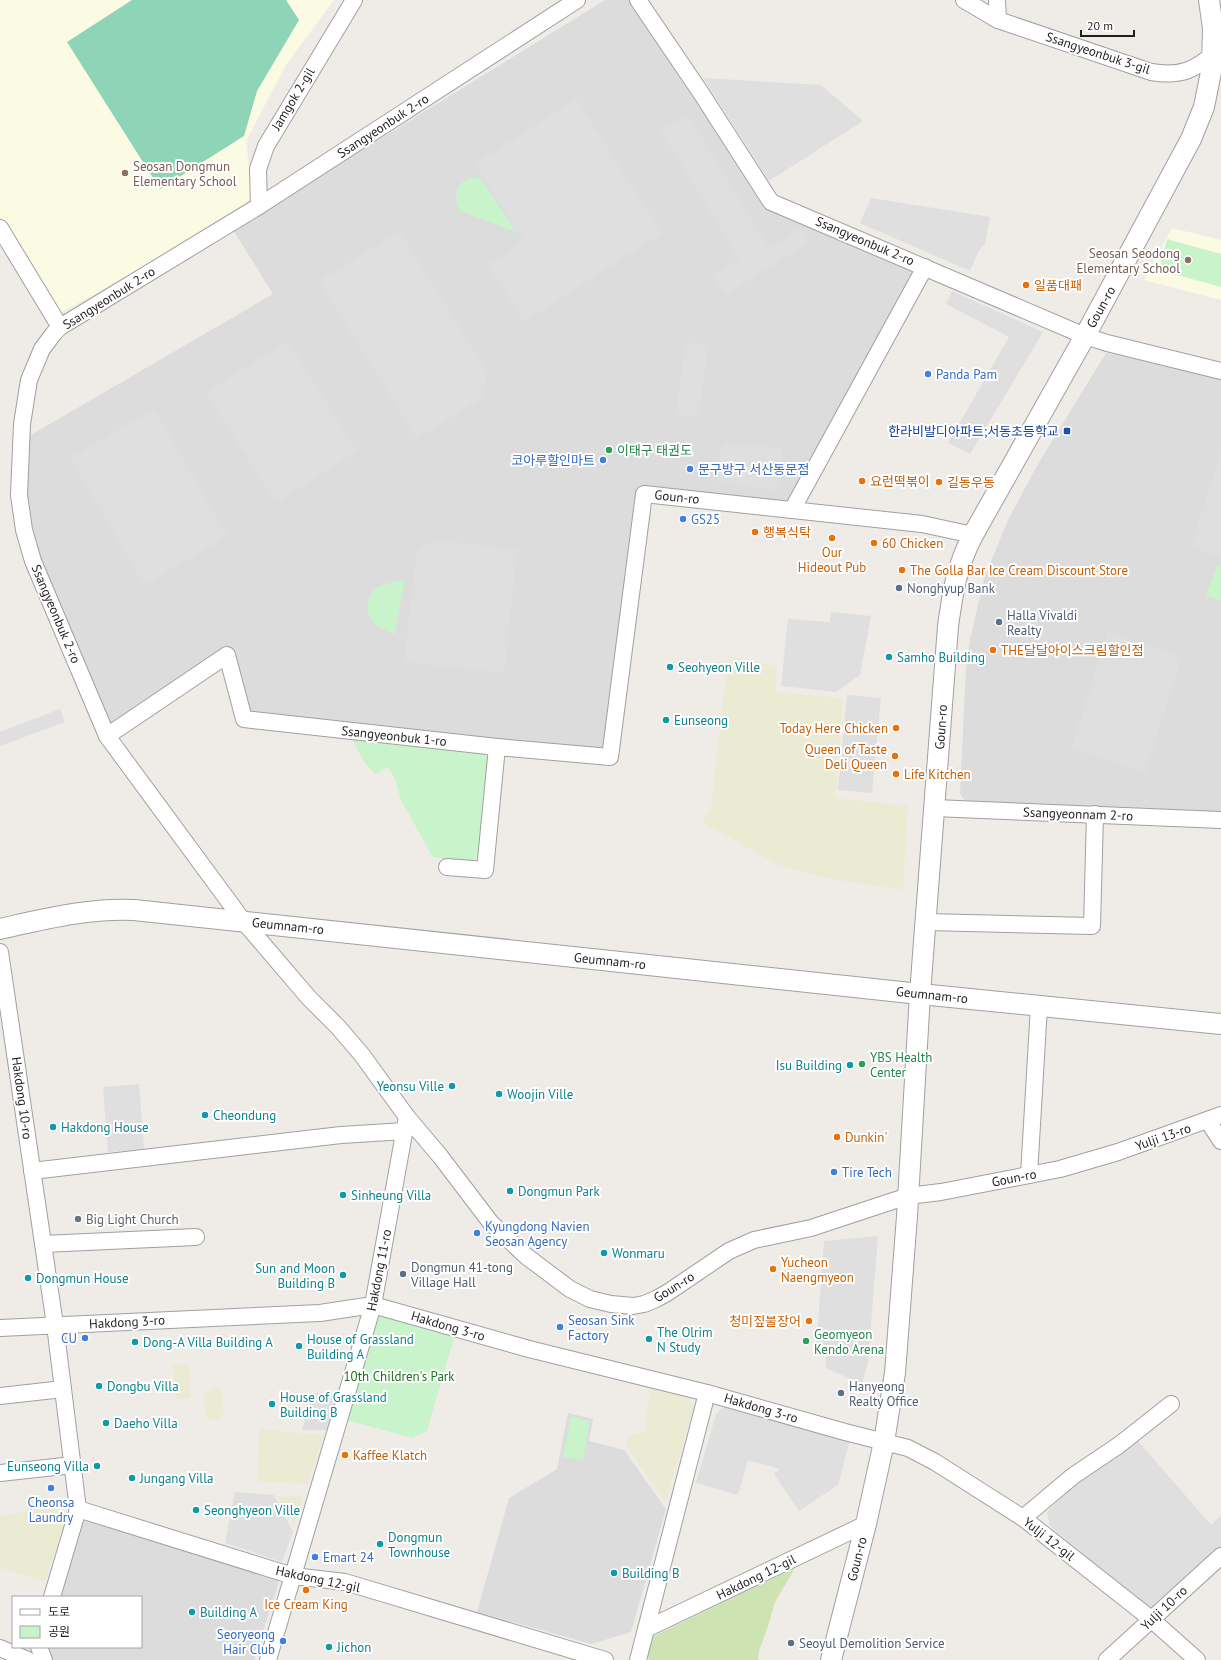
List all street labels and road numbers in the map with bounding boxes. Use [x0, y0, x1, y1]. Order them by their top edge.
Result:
street label: Ssangyeonbuk 3-gil [1044, 28, 1153, 78]
street label: Jamgok 2-gil [267, 64, 318, 134]
street label: Ssangyeonbuk 2-ro [334, 90, 432, 162]
street label: Ssangyeonbuk 2-ro [813, 212, 917, 270]
street label: Ssangyeonbuk 2-ro [60, 263, 158, 333]
street label: Goun-ro [1083, 283, 1119, 331]
street label: Goun-ro [654, 486, 700, 508]
street label: Ssangyeonbuk 2-ro [27, 562, 85, 666]
street label: Goun-ro [931, 704, 951, 750]
street label: Ssangyeonbuk 1-ro [340, 722, 448, 750]
street label: Ssangyeonnam 2-ro [1023, 804, 1133, 824]
street label: Geumnam-ro [251, 914, 325, 938]
street label: Geumnam-ro [573, 949, 647, 973]
street label: Geumnam-ro [895, 983, 969, 1007]
street label: Hakdong 10-ro [8, 1056, 36, 1140]
street label: Yulji 13-ro [1133, 1120, 1193, 1154]
street label: Goun-ro [990, 1165, 1038, 1191]
street label: Hakdong 11-ro [363, 1228, 395, 1312]
street label: Goun-ro [650, 1268, 698, 1306]
street label: Hakdong 3-ro [409, 1307, 487, 1345]
street label: Hakdong 3-ro [89, 1312, 165, 1332]
street label: Hakdong 3-ro [722, 1389, 800, 1427]
street label: Yulji 12-gil [1020, 1514, 1078, 1564]
street label: Goun-ro [843, 1535, 871, 1583]
street label: Hakdong 12-gil [714, 1550, 799, 1604]
street label: Hakdong 12-gil [274, 1562, 362, 1596]
street label: Yulji 10-ro [1137, 1582, 1191, 1634]

